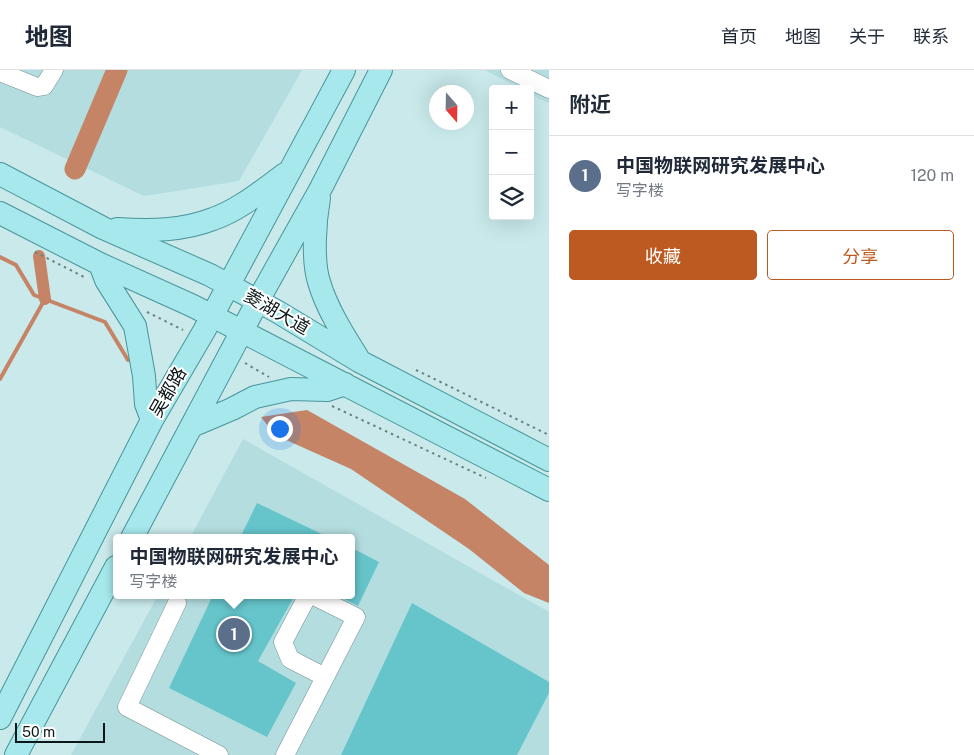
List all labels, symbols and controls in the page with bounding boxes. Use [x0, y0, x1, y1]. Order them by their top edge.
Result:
text: 地图 [25, 22, 73, 50]
text: 首页 [721, 26, 757, 47]
text: 地图 [785, 26, 821, 47]
text: 关于 [849, 26, 885, 47]
text: 联系 [913, 26, 949, 47]
north arrow [429, 85, 474, 130]
map controls [489, 85, 534, 220]
button: + [489, 85, 534, 130]
text: 附近 [569, 92, 611, 117]
button: − [489, 130, 534, 175]
text: 中国物联网研究发展中心 [616, 154, 825, 176]
text: 1 [582, 166, 588, 185]
text: 120 m [910, 166, 954, 185]
button: layers [489, 175, 534, 220]
text: 写字楼 [616, 181, 664, 200]
button: 收藏 [569, 230, 757, 280]
button: 分享 [767, 230, 954, 280]
street label: 菱湖大道 [241, 284, 314, 339]
street label: 吴都路 [145, 363, 190, 420]
your location [267, 416, 293, 442]
popup [113, 534, 355, 599]
text: 中国物联网研究发展中心 [129, 545, 339, 567]
text: 写字楼 [129, 572, 178, 591]
pin: 1 [218, 615, 250, 653]
scale bar [15, 720, 105, 743]
text: 50 m [22, 724, 55, 740]

